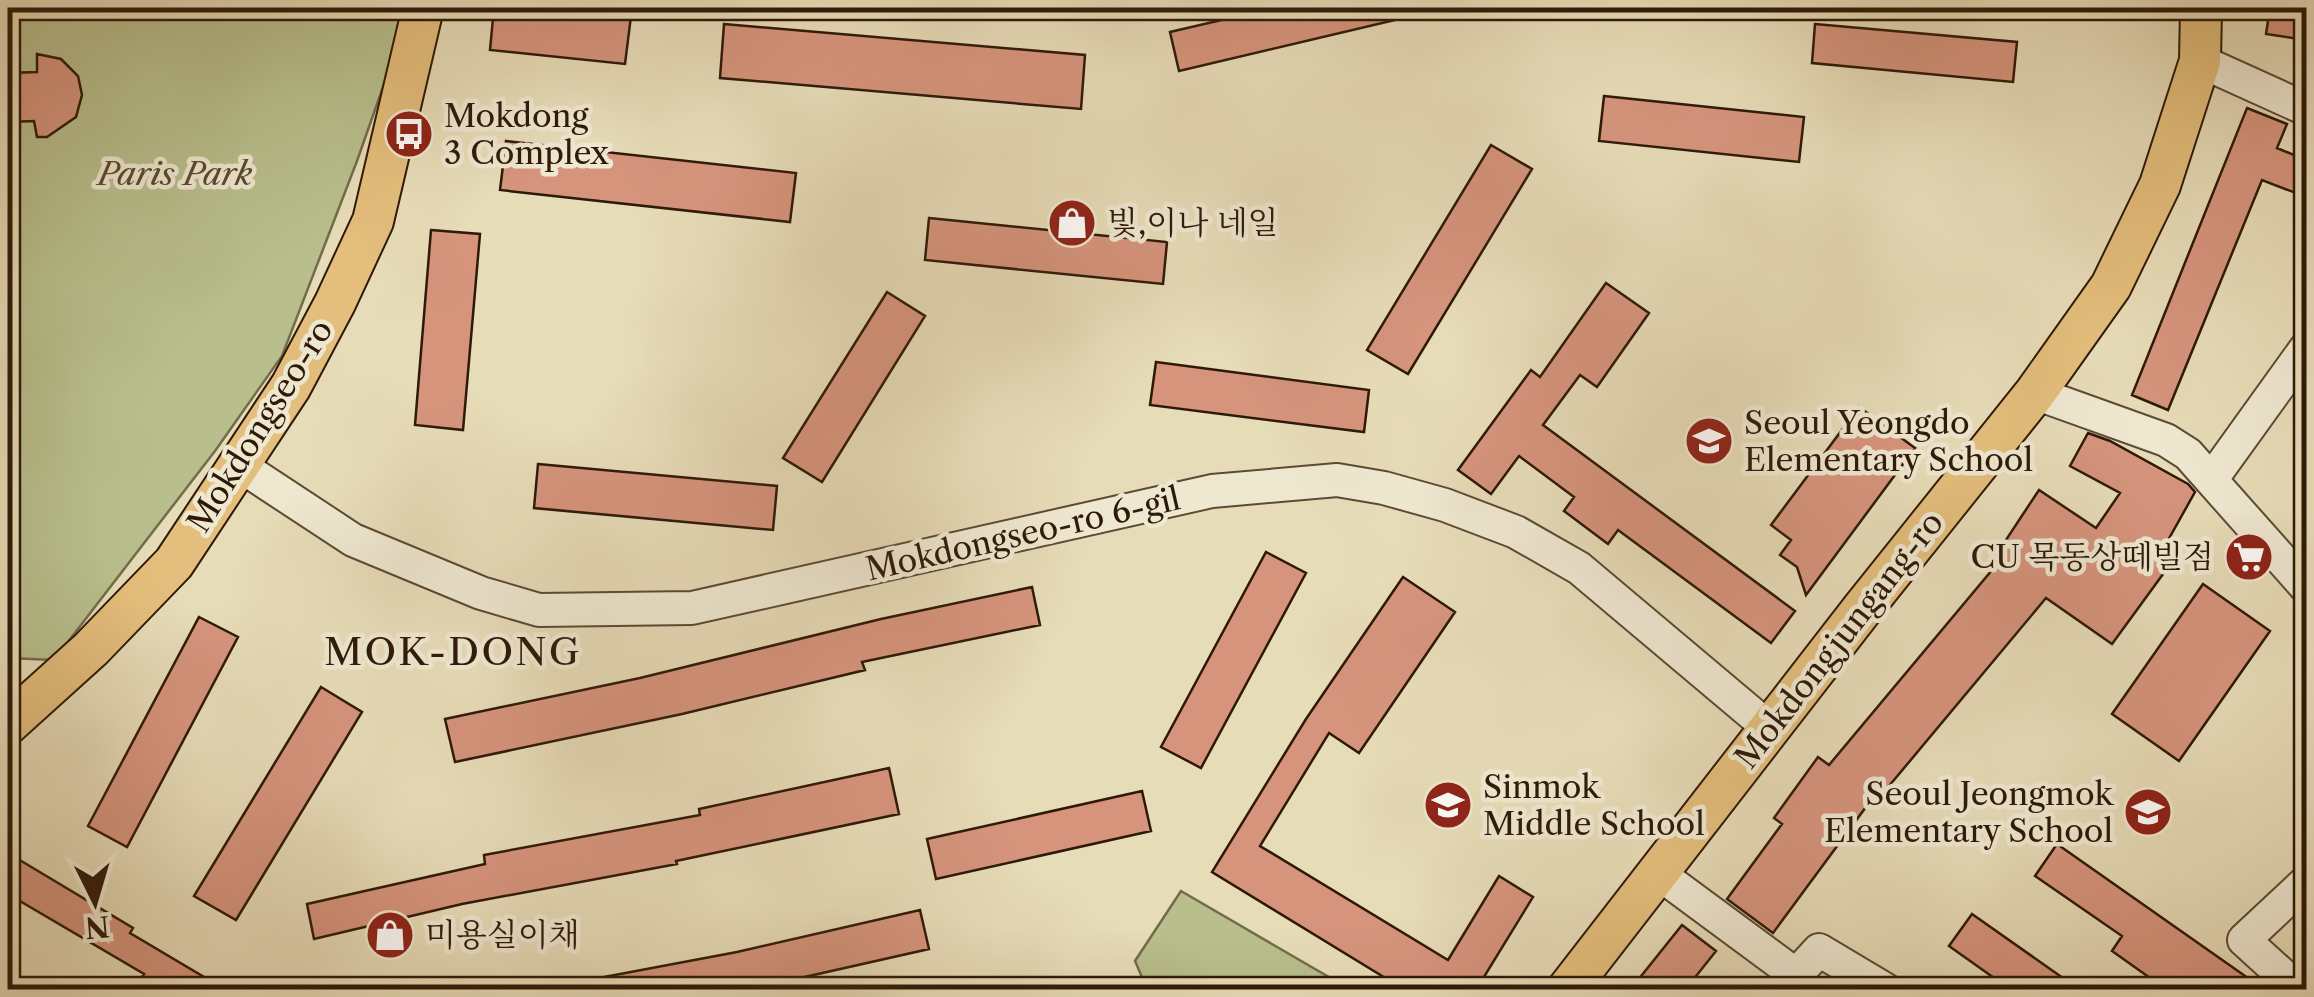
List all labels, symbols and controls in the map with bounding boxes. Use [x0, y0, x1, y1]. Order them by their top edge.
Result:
place label: Mokdong 3 Complex [444, 96, 609, 172]
bus stop icon: Mokdong 3 Complex [383, 108, 435, 160]
park label: Paris Park [95, 154, 253, 193]
shop icon: 빛,이나 네일 [1046, 197, 1098, 249]
place label: 빛,이나 네일 [1107, 203, 1278, 242]
street label: Mokdongseo-ro [179, 312, 341, 539]
place label: Seoul Yeongdo Elementary School [1744, 403, 2033, 479]
school or university icon: Seoul Yeongdo Elementary School [1683, 415, 1735, 467]
street label: Mokdongseo-ro 6-gil [862, 478, 1184, 589]
street label: Mokdongjungang-ro [1726, 503, 1951, 776]
supermarket icon: CU 목동상떼빌점 [2223, 531, 2275, 583]
place label: CU 목동상떼빌점 [1971, 537, 2214, 576]
district label: MOK-DONG [324, 628, 582, 675]
place label: Sinmok Middle School [1483, 767, 1705, 843]
place label: Seoul Jeongmok Elementary School [1824, 774, 2114, 850]
school or university icon: Sinmok Middle School [1422, 779, 1474, 831]
school or university icon: Seoul Jeongmok Elementary School [2122, 786, 2174, 838]
north arrow [45, 852, 145, 952]
text: N [84, 909, 111, 945]
shop icon: 미용실이채 [364, 909, 416, 961]
place label: 미용실이채 [425, 915, 580, 954]

